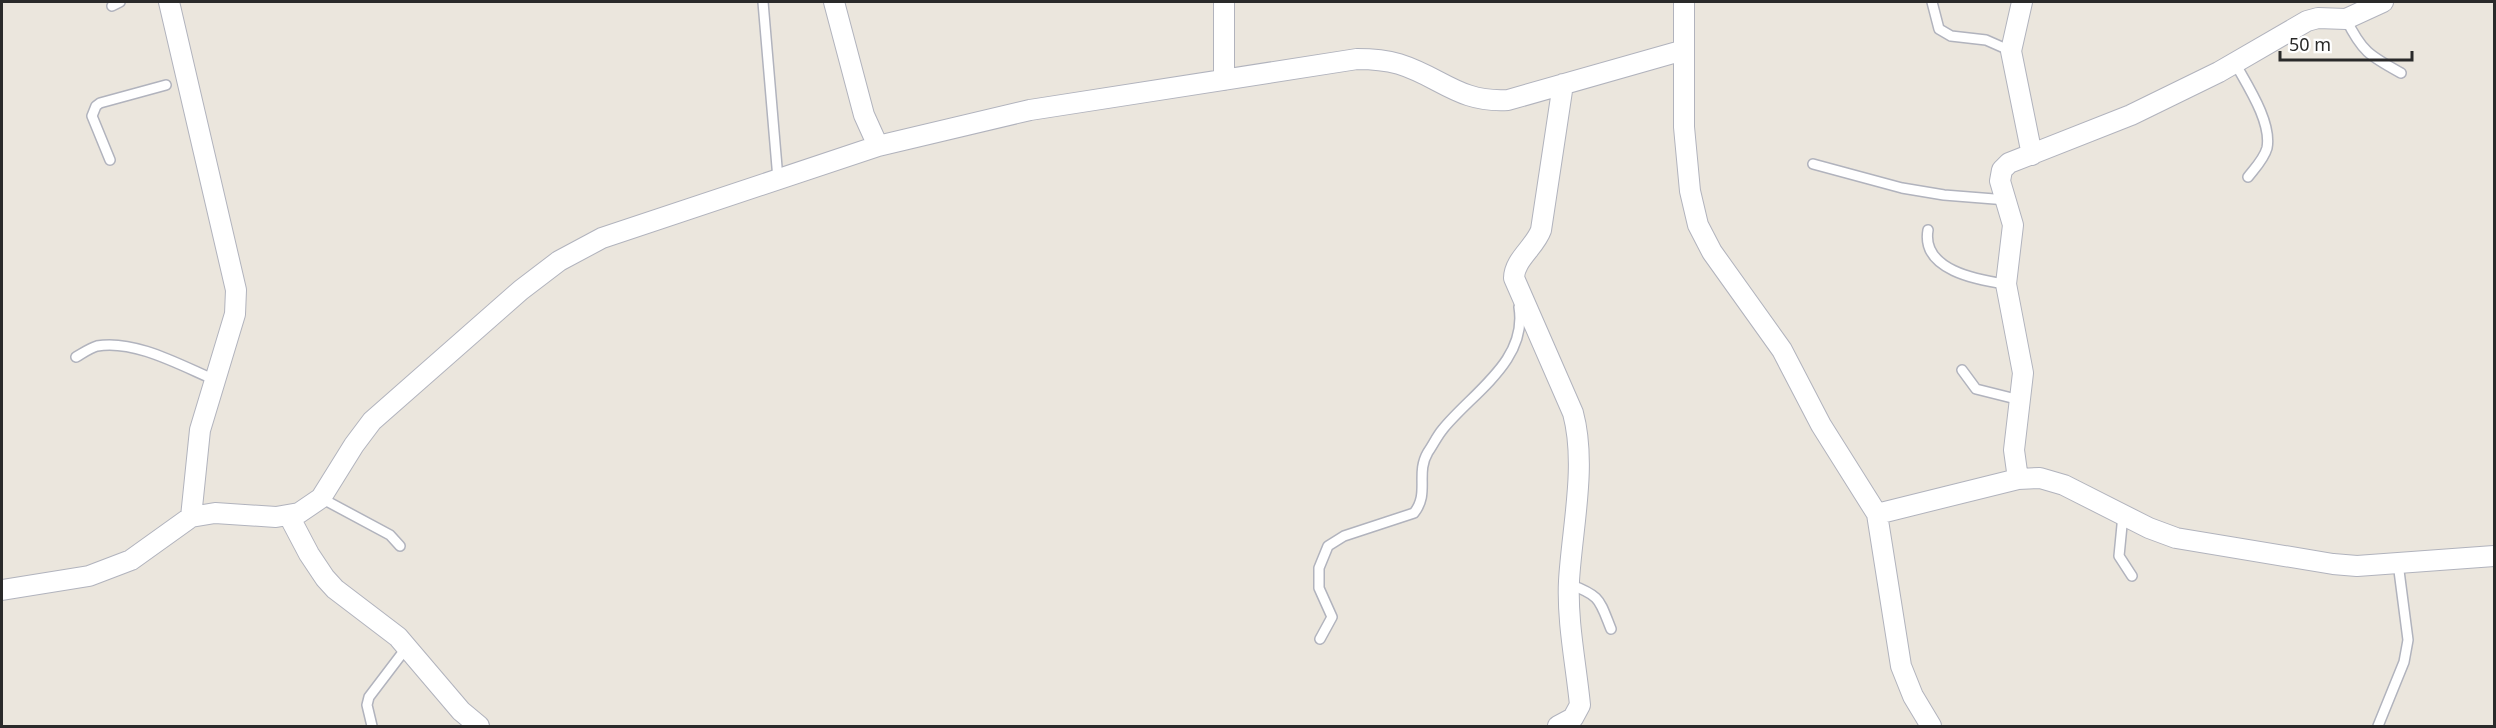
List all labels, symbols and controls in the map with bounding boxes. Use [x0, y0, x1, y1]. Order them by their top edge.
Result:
scale bar [2280, 24, 2412, 62]
text: 50 m [2289, 32, 2331, 56]

